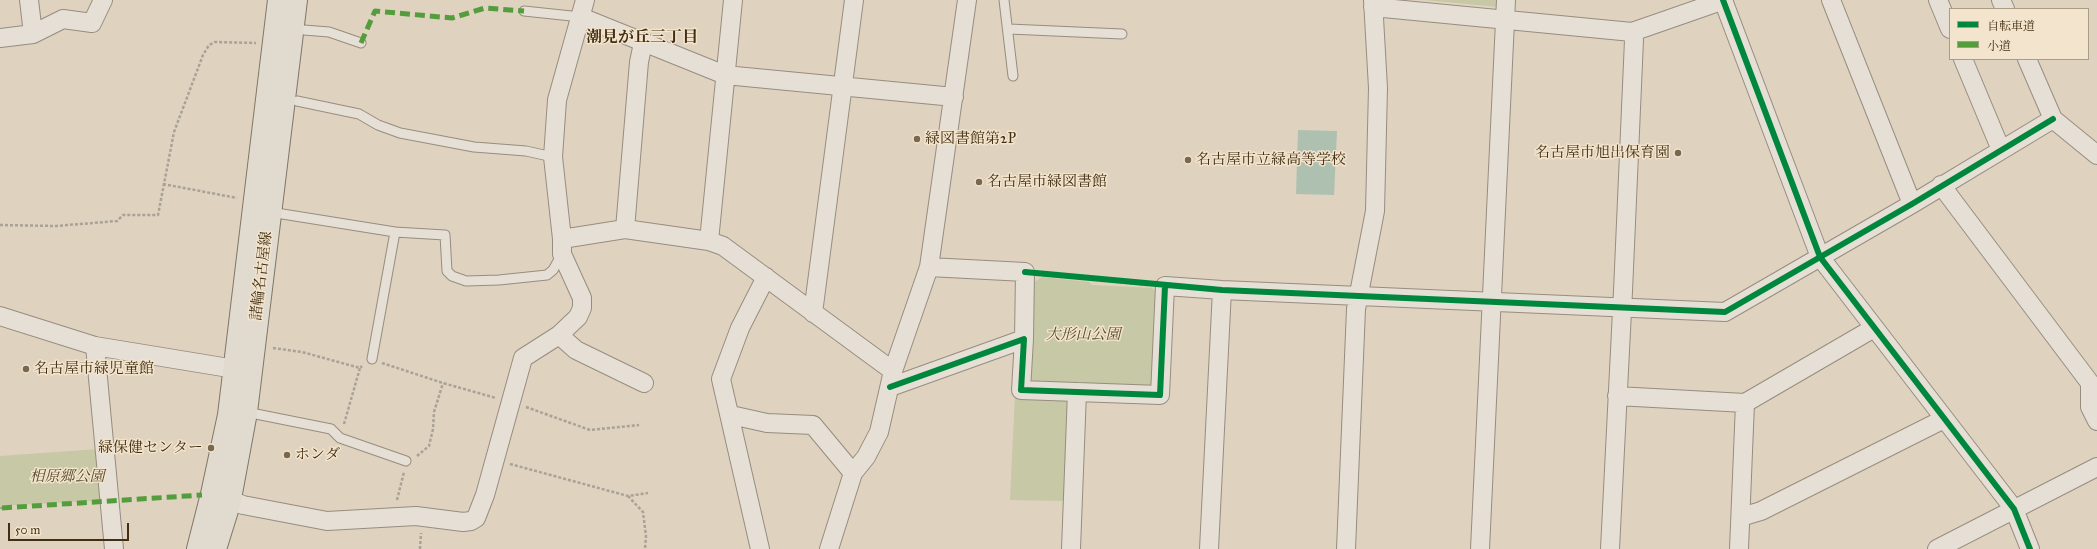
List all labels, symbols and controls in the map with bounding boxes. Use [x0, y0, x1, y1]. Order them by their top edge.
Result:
legend [1949, 8, 2089, 60]
text: 自転車道 [1987, 19, 2035, 33]
district label: 潮見が丘三丁目 [586, 28, 698, 48]
text: 小道 [1987, 39, 2011, 53]
place label: 緑図書館第2P [925, 130, 1016, 148]
marker: 緑図書館第2P [912, 134, 922, 144]
place label: 名古屋市旭出保育園 [1535, 144, 1670, 162]
marker: 名古屋市旭出保育園 [1673, 148, 1683, 158]
place label: 名古屋市立緑高等学校 [1196, 151, 1346, 169]
marker: 名古屋市立緑高等学校 [1183, 155, 1193, 165]
place label: 名古屋市緑図書館 [987, 173, 1107, 191]
marker: 名古屋市緑図書館 [974, 177, 984, 187]
street label: 諸輪名古屋線 [248, 230, 276, 322]
park label: 大形山公園 [1046, 326, 1120, 344]
place label: 名古屋市緑児童館 [34, 360, 154, 378]
marker: 名古屋市緑児童館 [21, 364, 31, 374]
place label: 緑保健センター [98, 439, 203, 457]
marker: 緑保健センター [206, 443, 216, 453]
place label: ホンダ [295, 446, 340, 464]
marker: ホンダ [282, 450, 292, 460]
park label: 相原郷公園 [30, 468, 104, 486]
scale bar [10, 515, 131, 541]
text: 50 m [15, 523, 40, 537]

